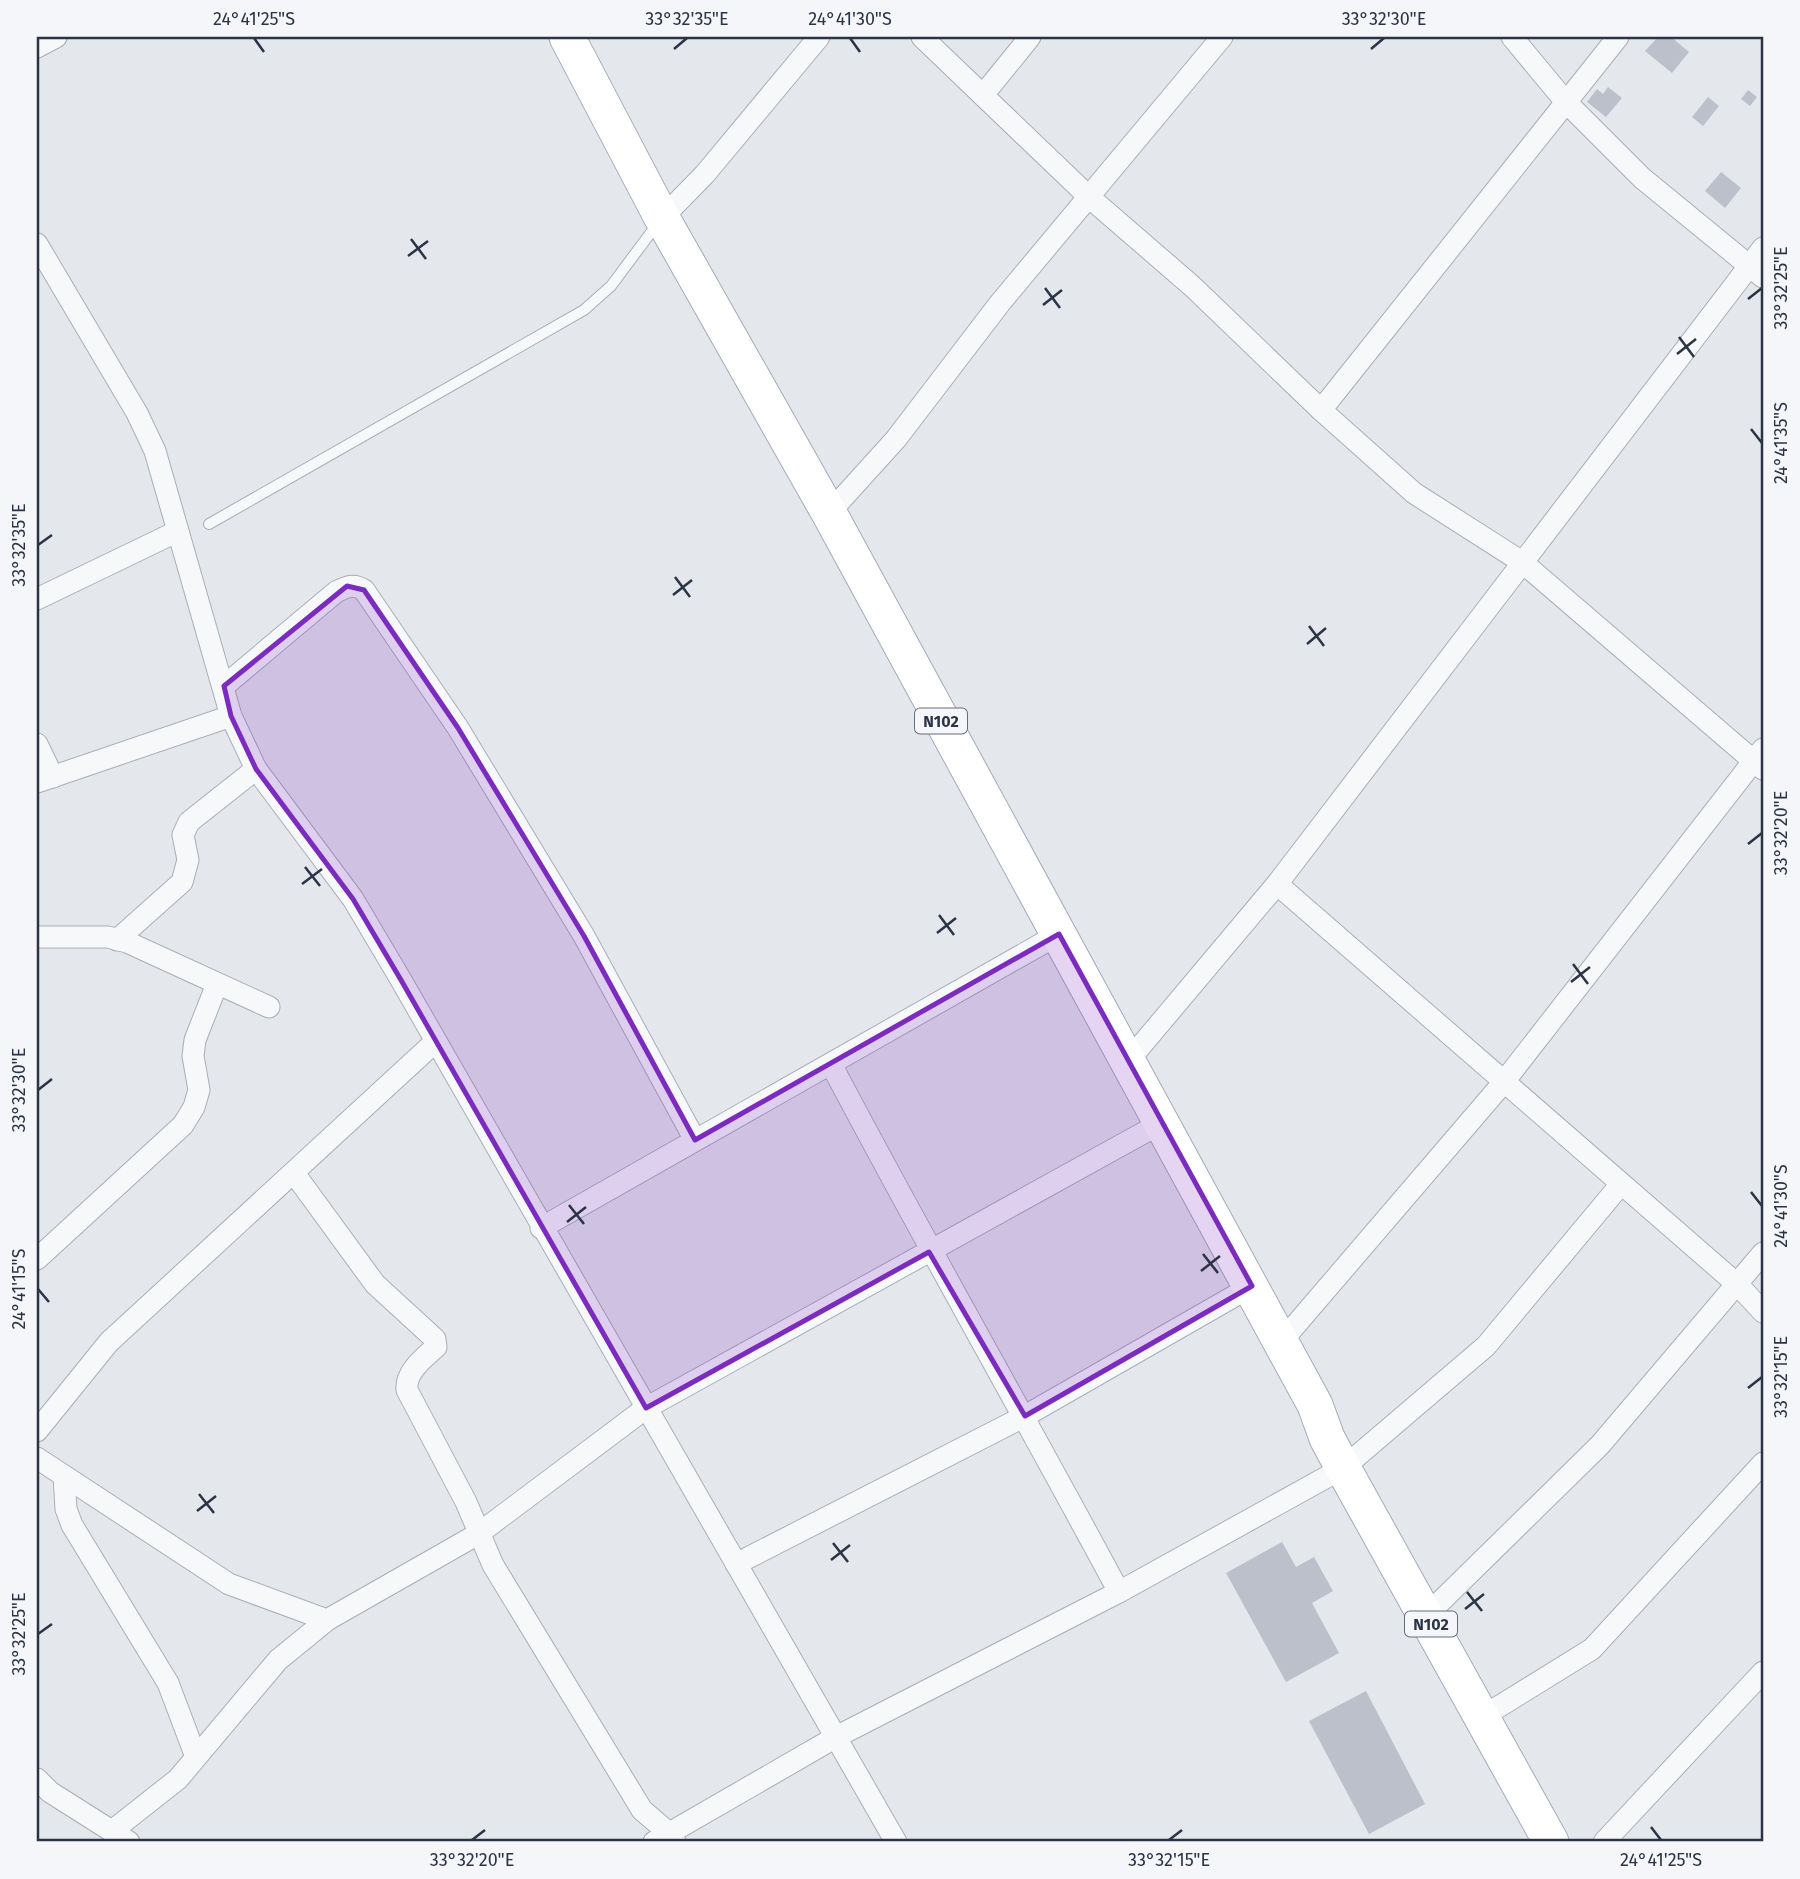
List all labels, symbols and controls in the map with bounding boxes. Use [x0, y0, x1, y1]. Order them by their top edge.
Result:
text: 24°41'25"S [213, 8, 295, 30]
text: 33°32'35"E [645, 8, 729, 30]
text: 24°41'30"S [808, 8, 892, 30]
text: 33°32'30"E [1342, 8, 1426, 30]
text: 33°32'25"E [1770, 246, 1792, 330]
text: 24°41'35"S [1770, 402, 1792, 484]
text: 33°32'35"E [8, 503, 30, 587]
road number: N102 [915, 708, 967, 734]
text: 33°32'20"E [1770, 791, 1792, 875]
text: 33°32'30"E [8, 1048, 30, 1132]
text: 24°41'30"S [1770, 1164, 1792, 1248]
text: 24°41'15"S [8, 1248, 30, 1329]
text: 33°32'15"E [1770, 1336, 1792, 1418]
text: 33°32'25"E [8, 1592, 30, 1676]
road number: N102 [1405, 1612, 1457, 1636]
text: 33°32'20"E [430, 1849, 514, 1871]
text: 33°32'15"E [1128, 1849, 1210, 1871]
text: 24°41'25"S [1620, 1849, 1702, 1871]

